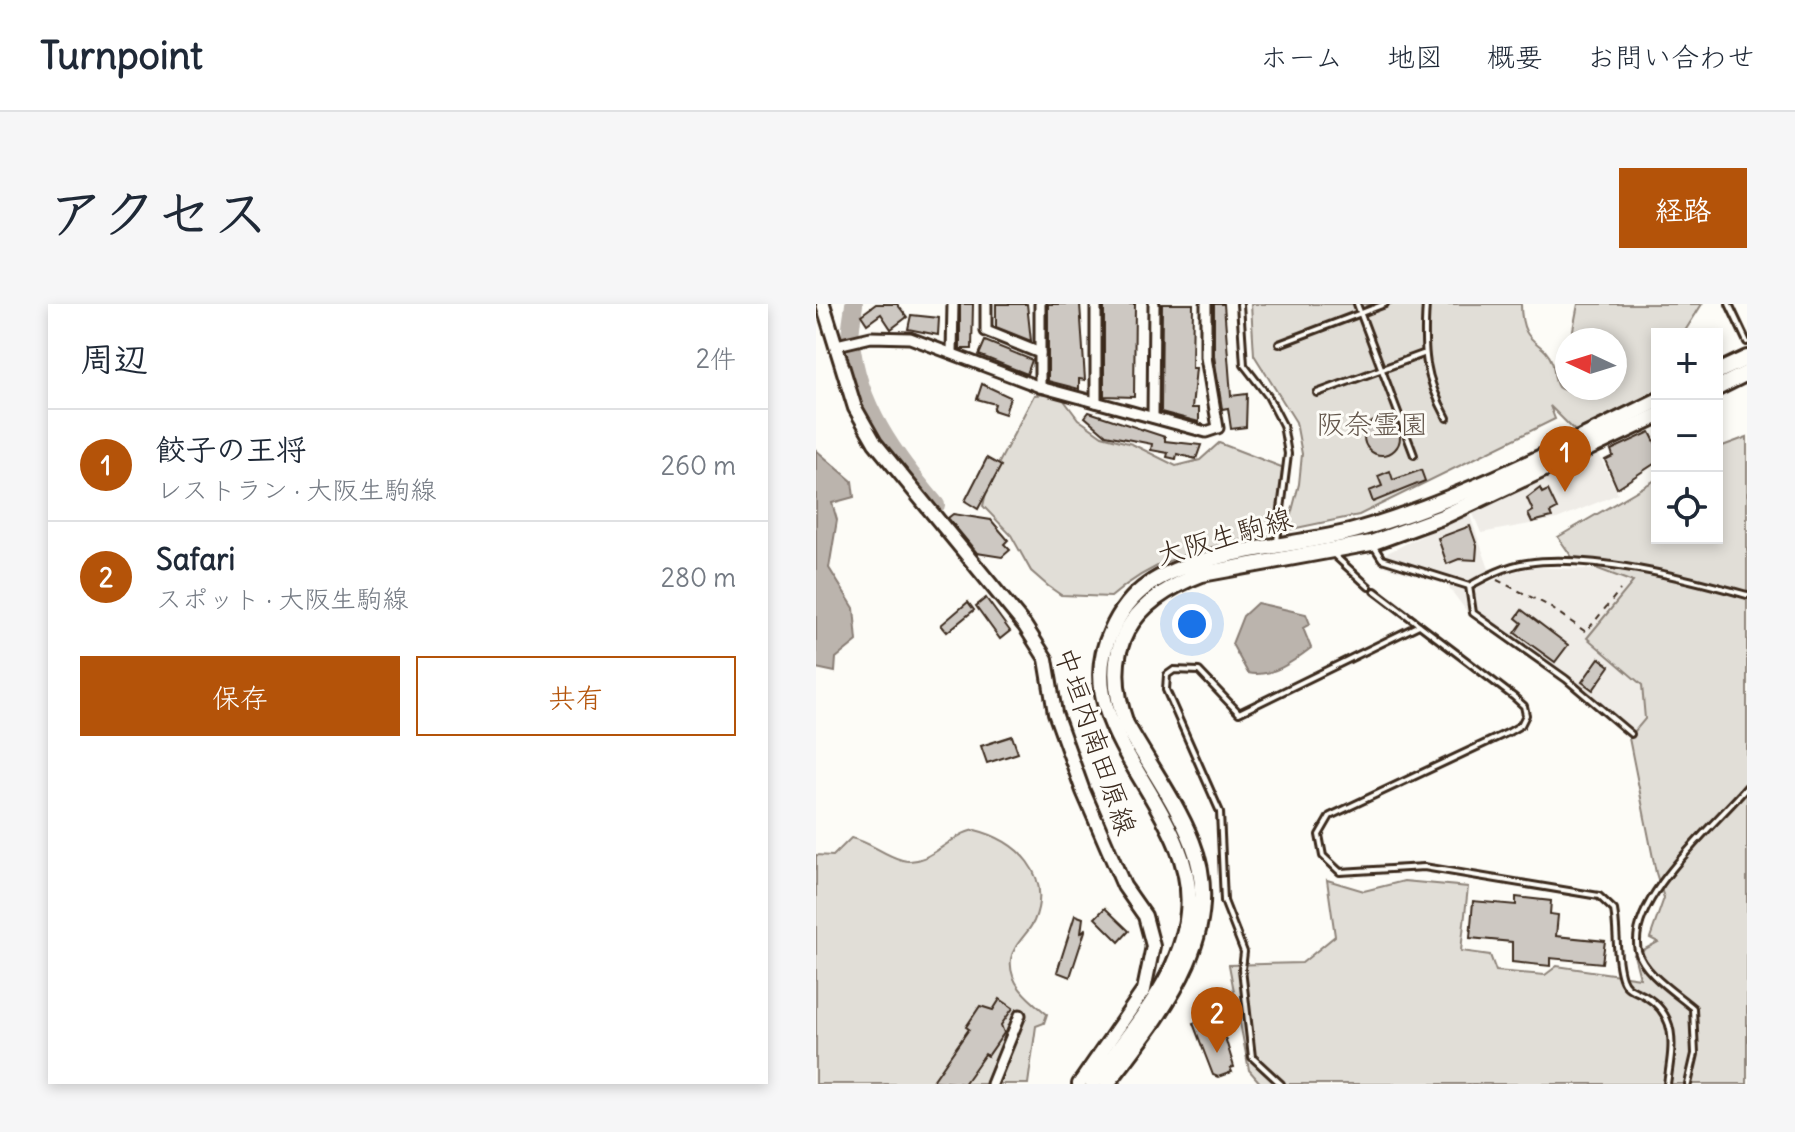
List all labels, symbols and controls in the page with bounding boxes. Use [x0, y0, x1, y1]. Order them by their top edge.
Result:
text: Turnpoint [40, 32, 203, 79]
text: ホーム [1260, 39, 1343, 75]
text: 地図 [1387, 39, 1443, 75]
text: 概要 [1487, 39, 1543, 75]
text: お問い合わせ [1587, 39, 1755, 75]
button: 経路 [1619, 168, 1747, 248]
text: アクセス [48, 178, 269, 248]
north arrow [1555, 328, 1627, 400]
map controls [1651, 328, 1723, 544]
button: + [1651, 328, 1723, 400]
text: 周辺 [80, 337, 148, 380]
text: 2件 [696, 342, 736, 375]
button: − [1651, 400, 1723, 472]
park label: 阪奈霊園 [1316, 406, 1428, 442]
pin: 1 [1539, 426, 1591, 492]
text: 餃子の王将 [156, 430, 306, 468]
text: 1 [101, 449, 111, 482]
text: 260 m [661, 449, 736, 482]
button: locate [1651, 472, 1723, 544]
text: レストラン · 大阪生駒線 [156, 473, 436, 506]
street label: 大阪生駒線 [1152, 499, 1296, 573]
text: Safari [156, 540, 235, 578]
text: 2 [99, 561, 113, 594]
text: 280 m [661, 561, 736, 594]
text: スポット · 大阪生駒線 [156, 582, 408, 615]
your location [1172, 604, 1212, 644]
street label: 中垣内南田原線 [1047, 642, 1145, 840]
button: 保存 [80, 656, 400, 736]
button: 共有 [416, 656, 736, 736]
pin: 2 [1191, 987, 1243, 1053]

